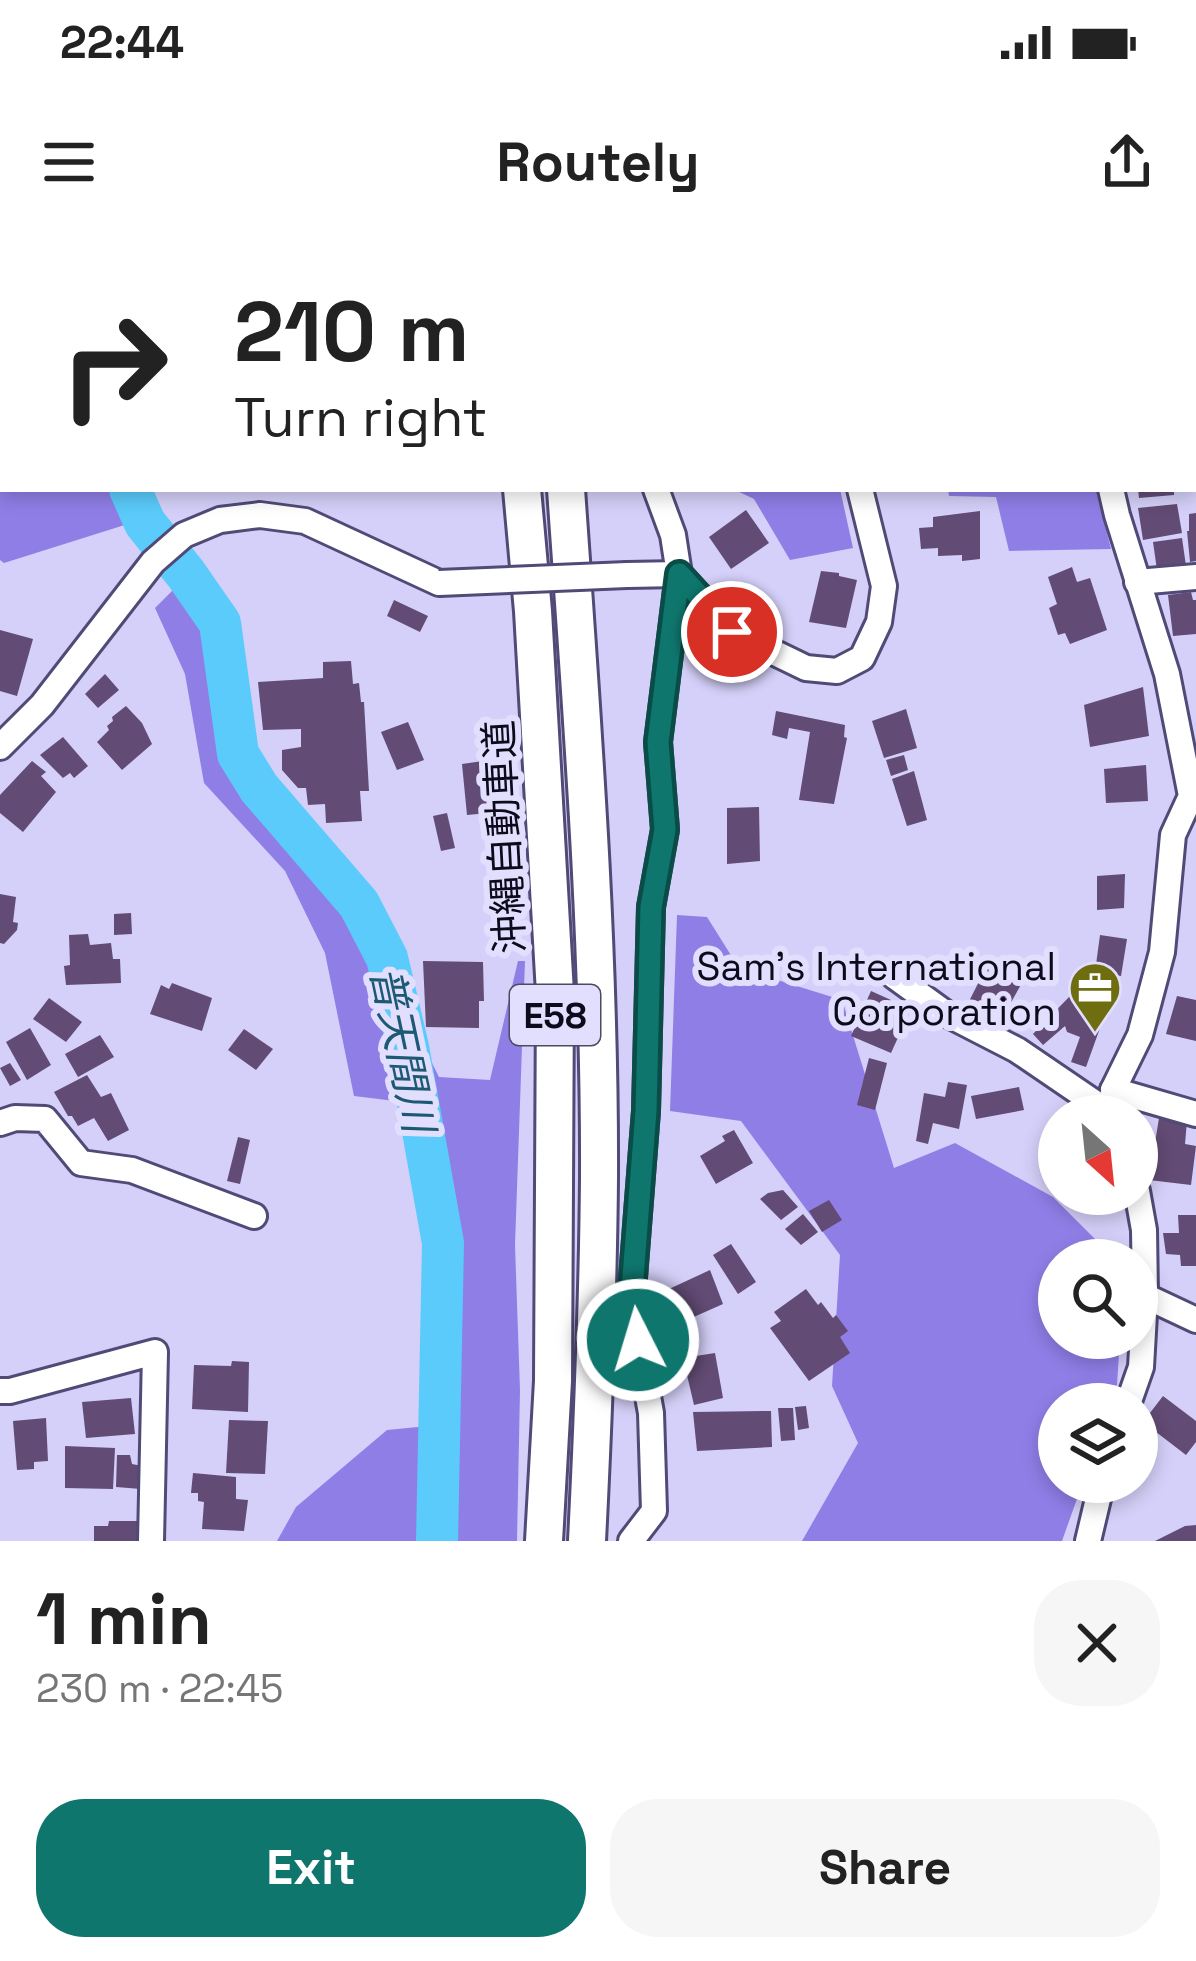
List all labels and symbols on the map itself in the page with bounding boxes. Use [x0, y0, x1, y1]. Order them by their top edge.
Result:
pin [681, 581, 783, 683]
street label: 沖縄自動車道 [474, 719, 535, 955]
place label: Sam's International Corporation [697, 942, 1056, 1036]
office icon: Sam's International Corporation [1067, 960, 1123, 1034]
water label: 普天間川 [359, 961, 447, 1141]
road number: E58 [510, 985, 600, 1045]
north arrow [1038, 1095, 1158, 1215]
position arrow [575, 1277, 701, 1403]

